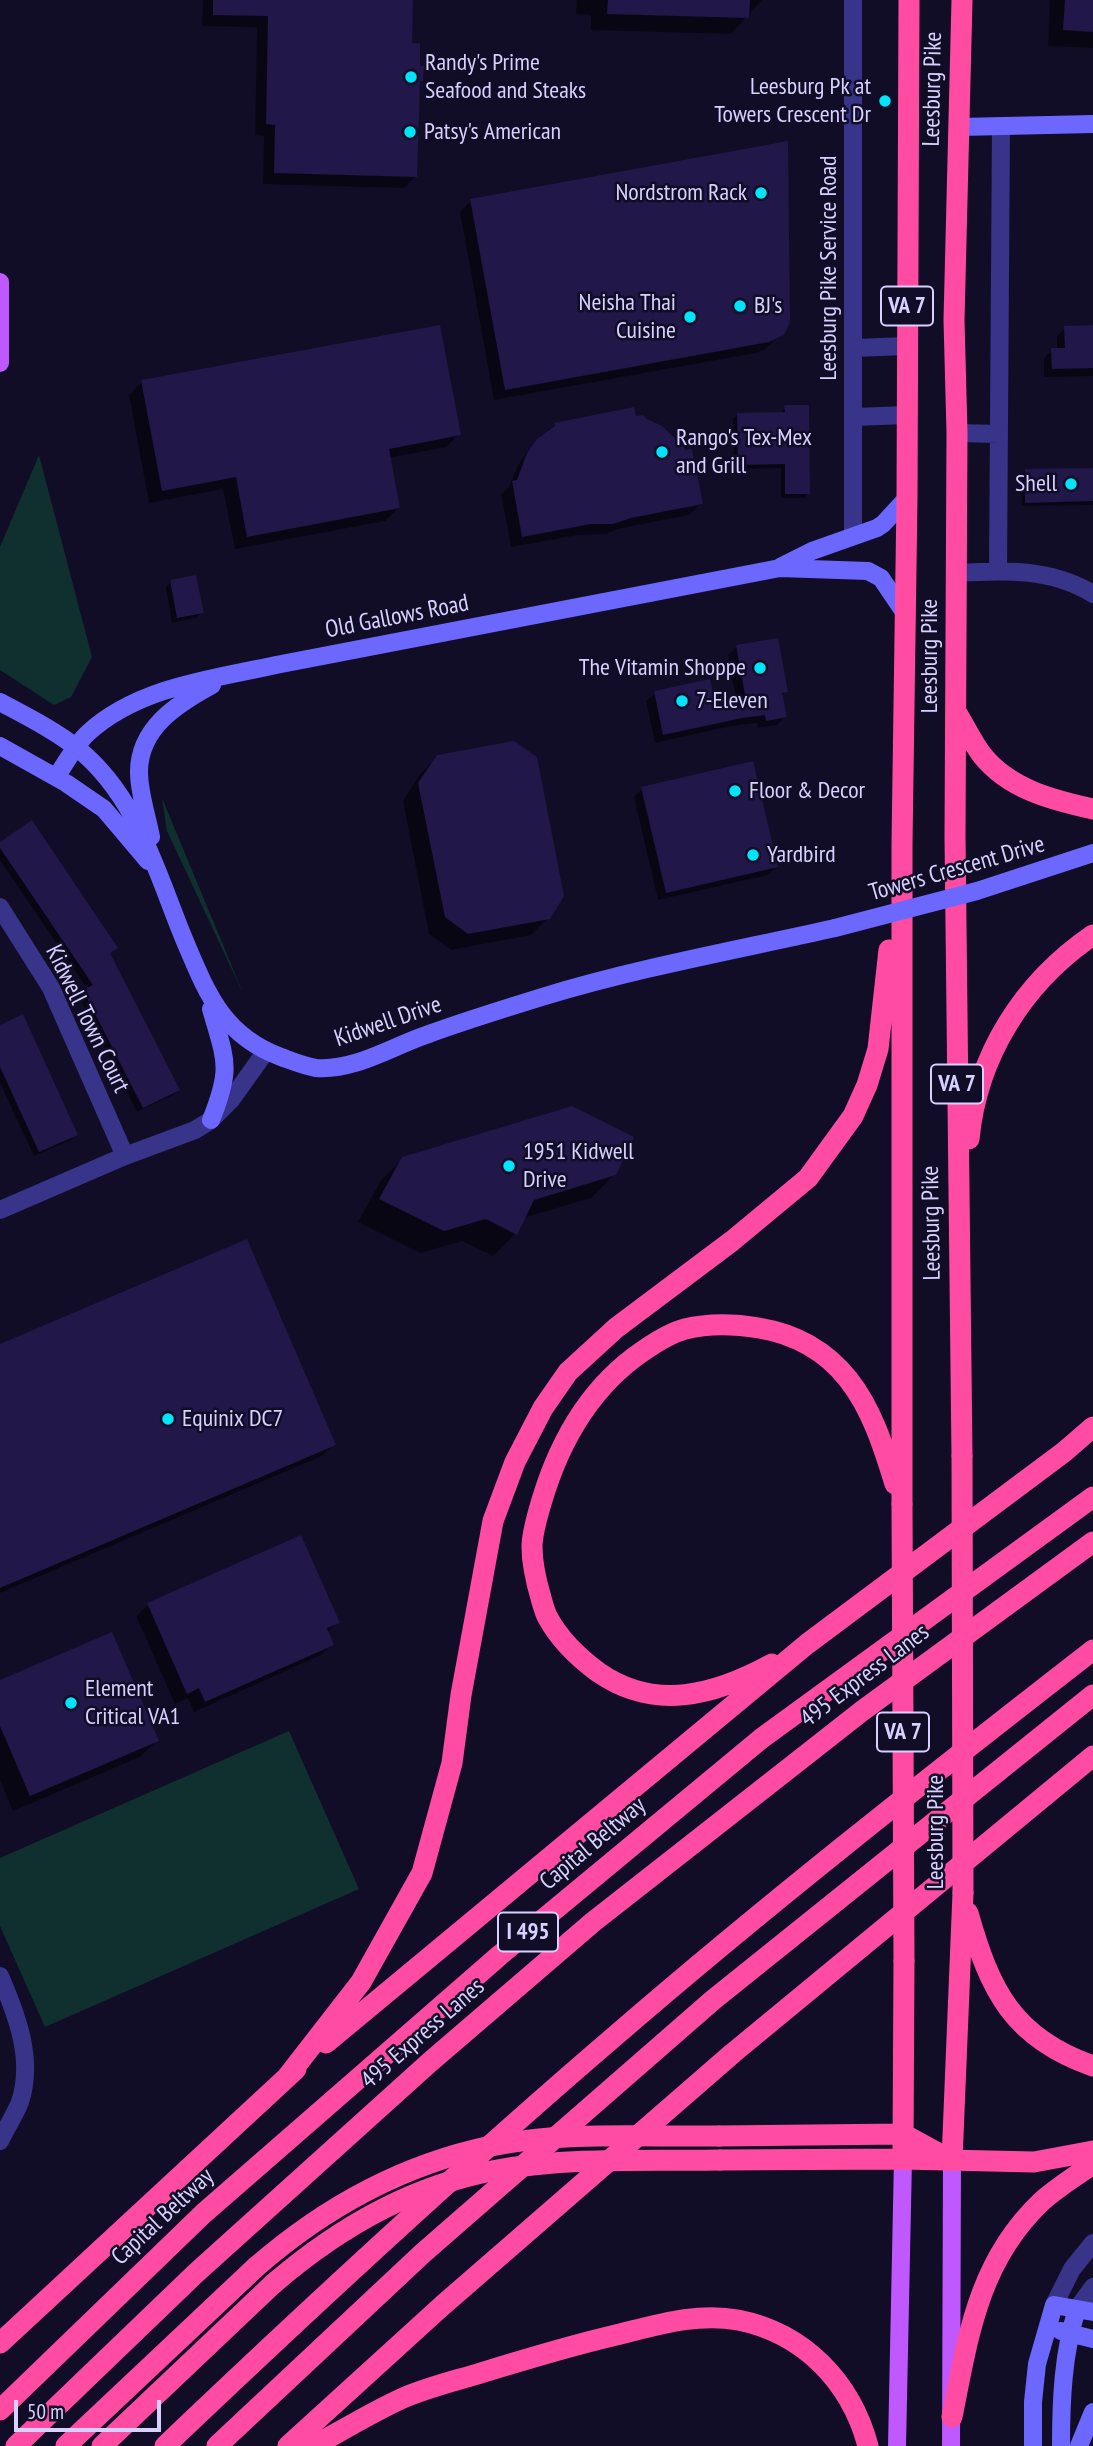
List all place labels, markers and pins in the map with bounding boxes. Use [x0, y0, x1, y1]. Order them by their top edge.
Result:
place label: Randy's Prime Seafood and Steaks [425, 49, 586, 105]
marker: Randy's Prime Seafood and Steaks [403, 69, 419, 85]
place label: Leesburg Pk at Towers Crescent Dr [714, 73, 871, 129]
marker: Leesburg Pk at Towers Crescent Dr [877, 93, 893, 109]
place label: Patsy's American [424, 118, 561, 146]
marker: Patsy's American [402, 124, 418, 140]
place label: Nordstrom Rack [615, 179, 747, 207]
marker: Nordstrom Rack [753, 185, 769, 201]
place label: Neisha Thai Cuisine [579, 289, 676, 345]
place label: BJ's [754, 292, 782, 320]
marker: BJ's [732, 298, 748, 314]
marker: Neisha Thai Cuisine [682, 309, 698, 325]
place label: Rango's Tex-Mex and Grill [676, 424, 812, 480]
marker: Rango's Tex-Mex and Grill [654, 444, 670, 460]
place label: Shell [1015, 470, 1057, 498]
marker: Shell [1063, 476, 1079, 492]
place label: The Vitamin Shoppe [579, 654, 746, 682]
marker: The Vitamin Shoppe [752, 660, 768, 676]
place label: 7-Eleven [696, 687, 768, 715]
marker: 7-Eleven [674, 693, 690, 709]
place label: Floor & Decor [749, 777, 865, 805]
marker: Floor & Decor [727, 783, 743, 799]
place label: Yardbird [767, 841, 836, 869]
marker: Yardbird [745, 847, 761, 863]
place label: 1951 Kidwell Drive [523, 1138, 634, 1194]
marker: 1951 Kidwell Drive [501, 1158, 517, 1174]
place label: Equinix DC7 [182, 1405, 283, 1433]
marker: Equinix DC7 [160, 1411, 176, 1427]
place label: Element Critical VA1 [85, 1675, 180, 1731]
marker: Element Critical VA1 [63, 1695, 79, 1711]

